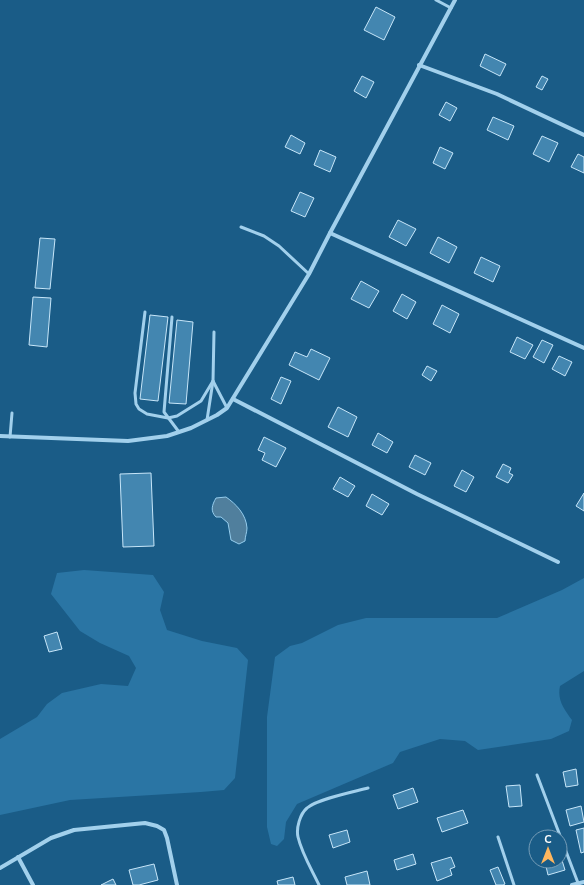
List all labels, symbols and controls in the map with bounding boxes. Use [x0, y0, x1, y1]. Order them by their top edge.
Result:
north arrow [528, 829, 568, 869]
text: С [544, 832, 552, 846]

